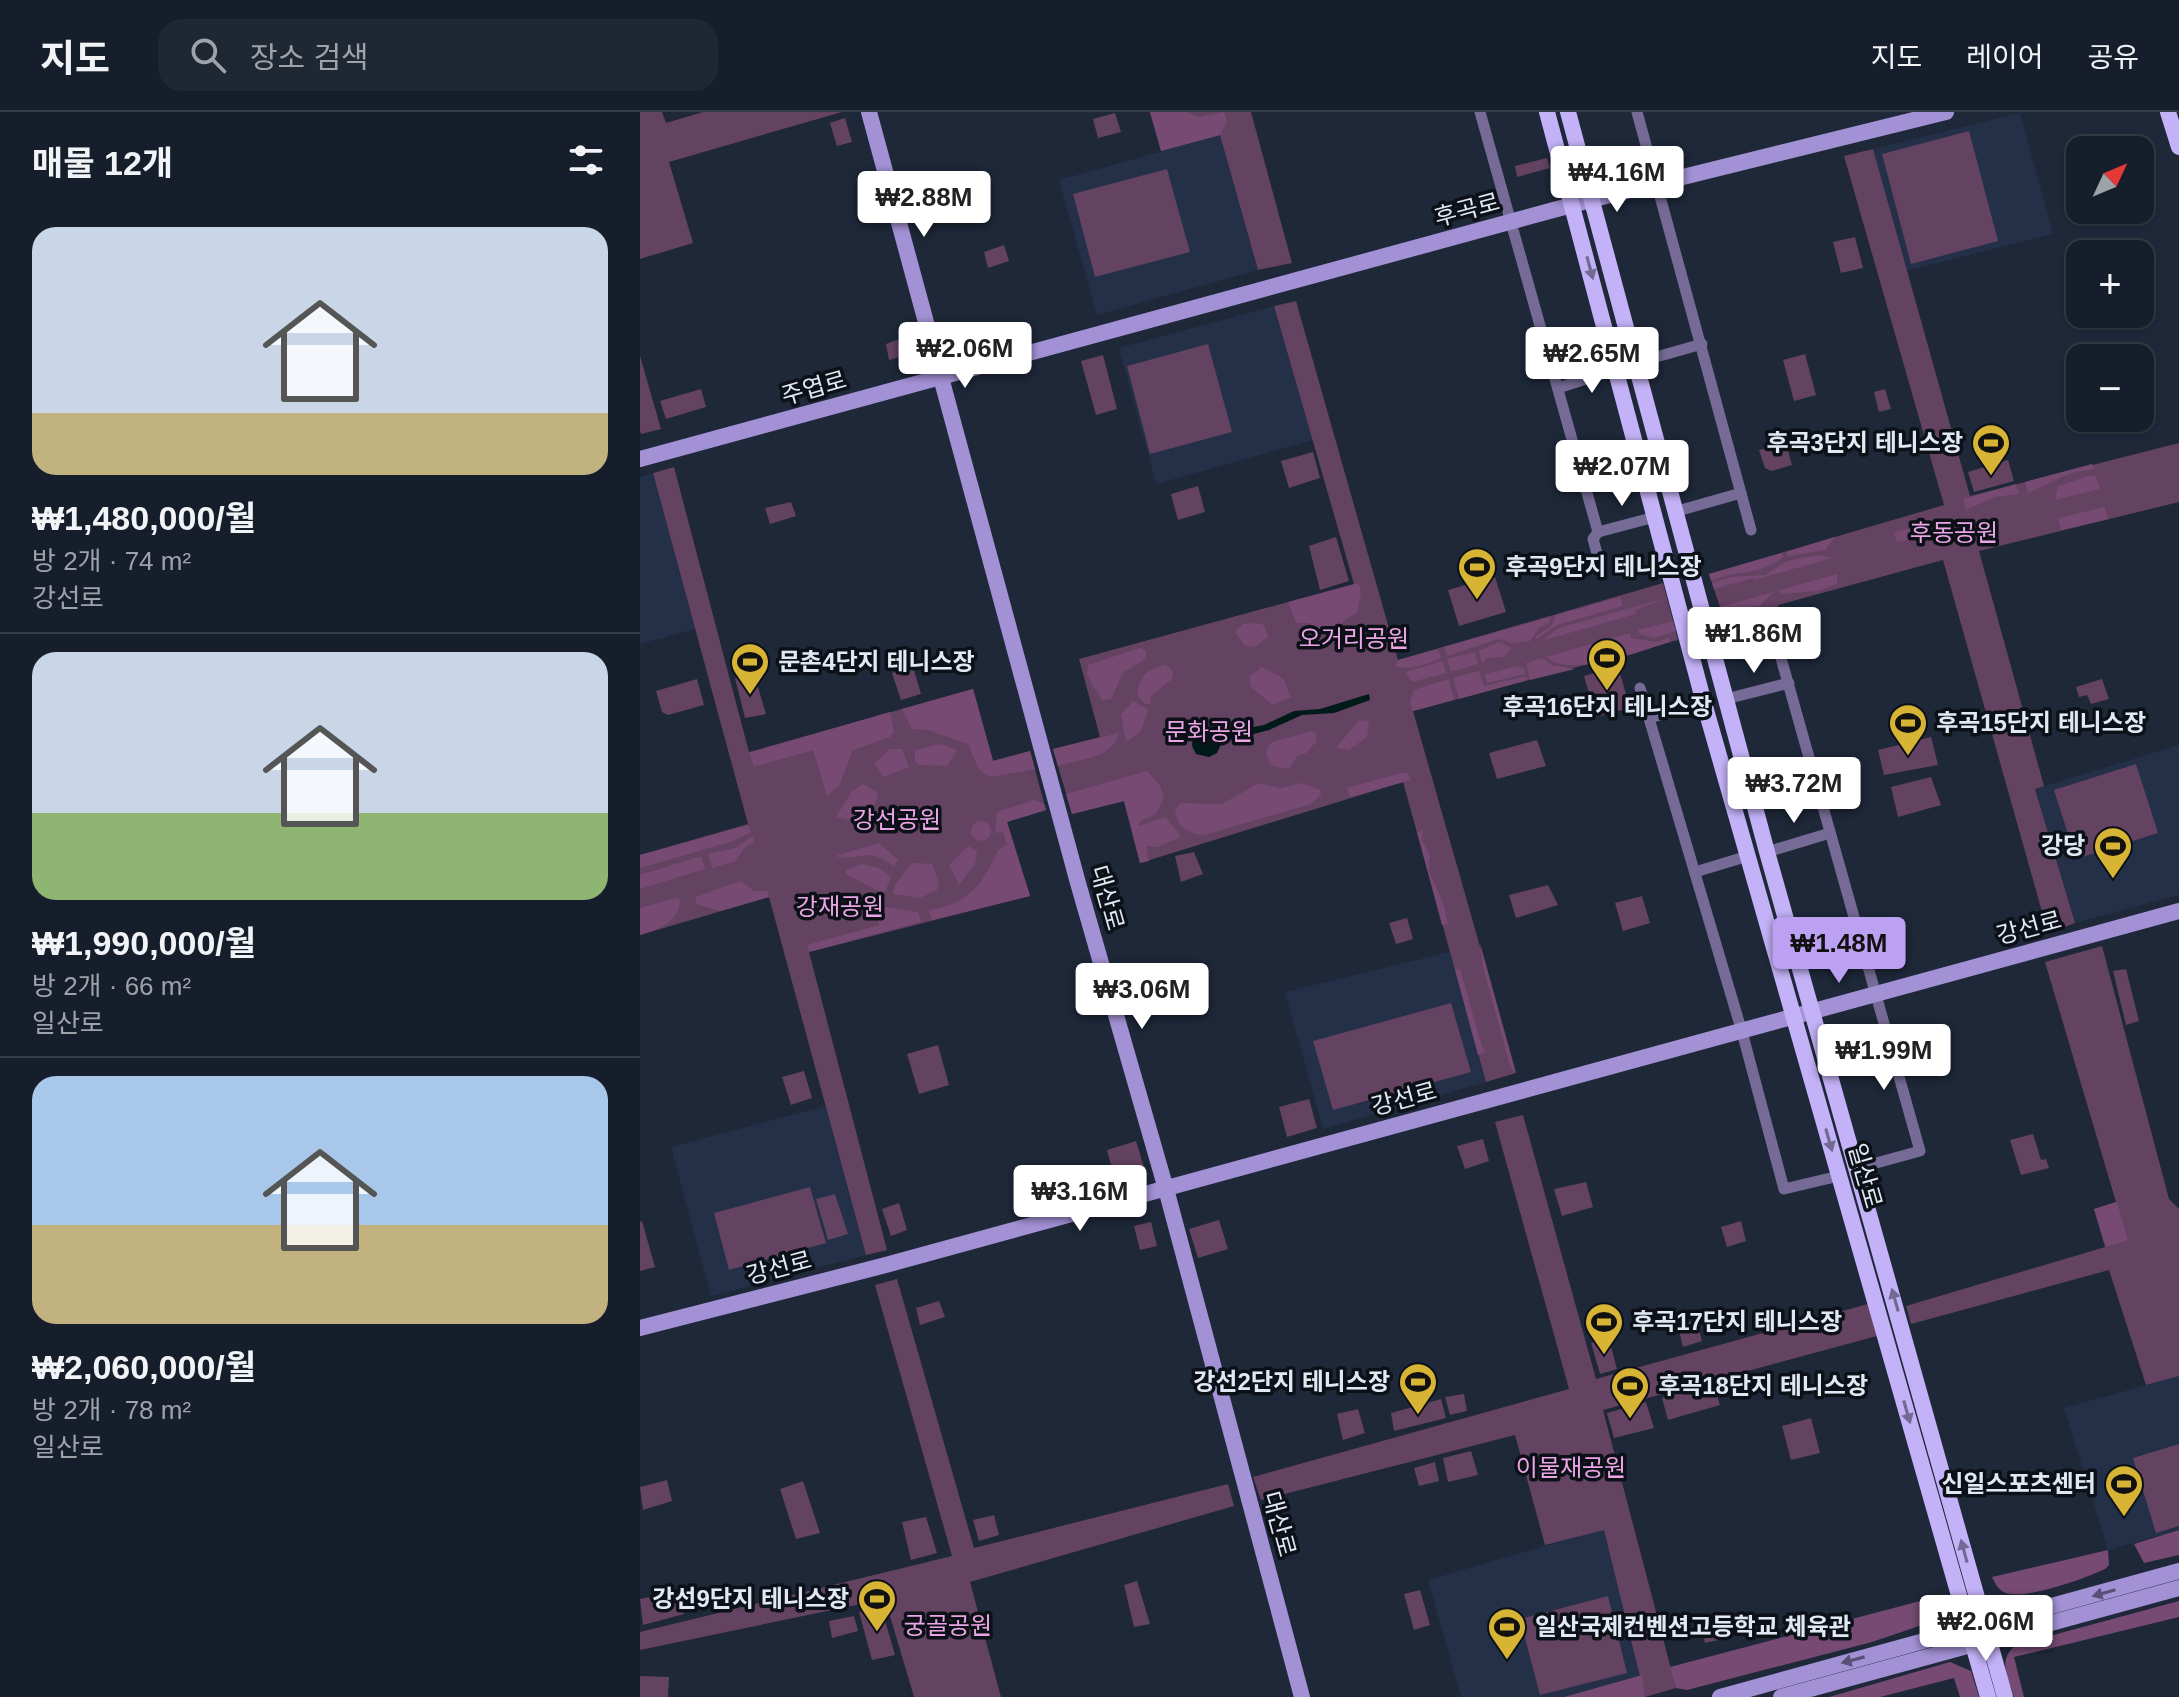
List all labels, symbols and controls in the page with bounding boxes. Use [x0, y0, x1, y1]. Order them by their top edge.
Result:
search box [158, 19, 718, 91]
icon: search [186, 33, 230, 77]
text: 지도 [40, 38, 110, 80]
text: 장소 검색 [250, 41, 369, 74]
text: 지도 [1871, 42, 1922, 73]
text: 레이어 [1966, 42, 2043, 73]
text: 공유 [2087, 42, 2139, 73]
north arrow [2066, 136, 2154, 224]
map controls [2066, 136, 2154, 432]
icon: filters [564, 138, 608, 182]
text: 매물 12개 [32, 144, 173, 182]
pin: ₩4.16M [1552, 146, 1682, 214]
text: ₩4.16M [1569, 157, 1665, 187]
pin: ₩2.88M [859, 171, 989, 239]
text: ₩2.88M [876, 182, 972, 212]
street label: 후곡로 [1431, 188, 1502, 231]
button: + [2066, 240, 2154, 328]
one-way arrow [1585, 256, 1597, 281]
icon: home [248, 279, 392, 423]
pin: ₩2.06M [900, 322, 1030, 390]
pin: ₩2.65M [1527, 327, 1657, 395]
text: ₩2.06M [917, 333, 1013, 363]
text: ₩2.65M [1544, 338, 1640, 368]
button: − [2066, 344, 2154, 432]
street label: 주엽로 [778, 365, 849, 410]
sports icon: 후곡3단지 테니스장 [1970, 422, 2012, 477]
place label: 후곡3단지 테니스장 [1766, 429, 1963, 456]
pin: ₩2.07M [1557, 440, 1687, 508]
text: ₩2.07M [1574, 451, 1670, 481]
text: ₩1,480,000/월 [32, 499, 256, 537]
park label: 후동공원 [1910, 519, 1998, 546]
text: 방 2개 · 74 m² [32, 546, 191, 576]
sports icon: 후곡9단지 테니스장 [1456, 546, 1498, 601]
place label: 후곡9단지 테니스장 [1505, 553, 1702, 580]
text: 강선로 [32, 583, 104, 613]
pin: ₩1.86M [1689, 607, 1819, 675]
text: ₩1.86M [1706, 618, 1802, 648]
park label: 오거리공원 [1299, 625, 1409, 652]
sports icon: 후곡16단지 테니스장 [1586, 637, 1628, 692]
sports icon: 문촌4단지 테니스장 [729, 641, 771, 696]
place label: 문촌4단지 테니스장 [778, 648, 975, 675]
place label: 후곡16단지 테니스장 [1502, 693, 1712, 720]
sports icon: 후곡15단지 테니스장 [1887, 702, 1929, 757]
icon: home [248, 704, 392, 848]
place label: 후곡15단지 테니스장 [1936, 709, 2146, 736]
park label: 문화공원 [1165, 718, 1253, 745]
pin: ₩3.72M [1729, 757, 1859, 825]
text: ₩3.72M [1746, 768, 1842, 798]
park label: 강선공원 [853, 806, 941, 833]
sports icon: 강당 [2092, 825, 2134, 880]
place label: 강당 [2041, 832, 2085, 859]
street label: 대산로 [1085, 862, 1130, 933]
park label: 강재공원 [796, 893, 884, 920]
street label: 강선로 [1993, 906, 2064, 949]
pin: ₩1.48M [1774, 917, 1904, 985]
text: ₩1,990,000/월 [32, 924, 256, 962]
text: ₩1.48M [1791, 928, 1887, 958]
pin: ₩3.06M [1077, 963, 1207, 1031]
text: 방 2개 · 66 m² [32, 971, 191, 1001]
text: ₩3.06M [1094, 974, 1190, 1004]
text: 일산로 [32, 1008, 104, 1038]
pin: ₩1.99M [1819, 1024, 1949, 1092]
text: ₩1.99M [1836, 1035, 1932, 1065]
street label: 강선로 [1368, 1077, 1439, 1120]
one-way arrow [1824, 1127, 1836, 1152]
icon: home [248, 1128, 392, 1272]
street label: 일산로 [1843, 1140, 1888, 1211]
pin: ₩3.16M [1015, 1165, 1145, 1233]
text: ₩3.16M [1032, 1176, 1128, 1206]
street label: 강선로 [743, 1246, 814, 1289]
one-way arrow [1888, 1287, 1901, 1311]
sports icon: 후곡17단지 테니스장 [1583, 1301, 1625, 1356]
place label: 후곡17단지 테니스장 [1632, 1308, 1842, 1335]
text: ₩2,060,000/월 [32, 1348, 256, 1386]
sports icon: 강선2단지 테니스장 [1397, 1361, 1439, 1416]
sports icon: 후곡18단지 테니스장 [1609, 1365, 1651, 1420]
place label: 강선2단지 테니스장 [1193, 1368, 1390, 1395]
place label: 후곡18단지 테니스장 [1658, 1372, 1868, 1399]
text: 방 2개 · 78 m² [32, 1395, 191, 1425]
one-way arrow [1902, 1400, 1914, 1425]
text: 일산로 [32, 1432, 104, 1462]
park label: 이물재공원 [1516, 1454, 1626, 1481]
sports icon: 신일스포츠센터 [2103, 1463, 2145, 1518]
place label: 신일스포츠센터 [1941, 1470, 2096, 1497]
street label: 대산로 [1258, 1488, 1301, 1559]
one-way arrow [1957, 1538, 1970, 1562]
sports icon: 강선9단지 테니스장 [856, 1578, 898, 1633]
place label: 강선9단지 테니스장 [652, 1585, 849, 1612]
one-way arrow [2092, 1587, 2116, 1600]
pin: ₩2.06M [1921, 1595, 2051, 1663]
sports icon: 일산국제컨벤션고등학교 체육관 [1486, 1606, 1528, 1661]
text: ₩2.06M [1938, 1606, 2034, 1636]
park label: 궁골공원 [904, 1612, 992, 1639]
place label: 일산국제컨벤션고등학교 체육관 [1535, 1613, 1851, 1640]
one-way arrow [1841, 1654, 1865, 1667]

